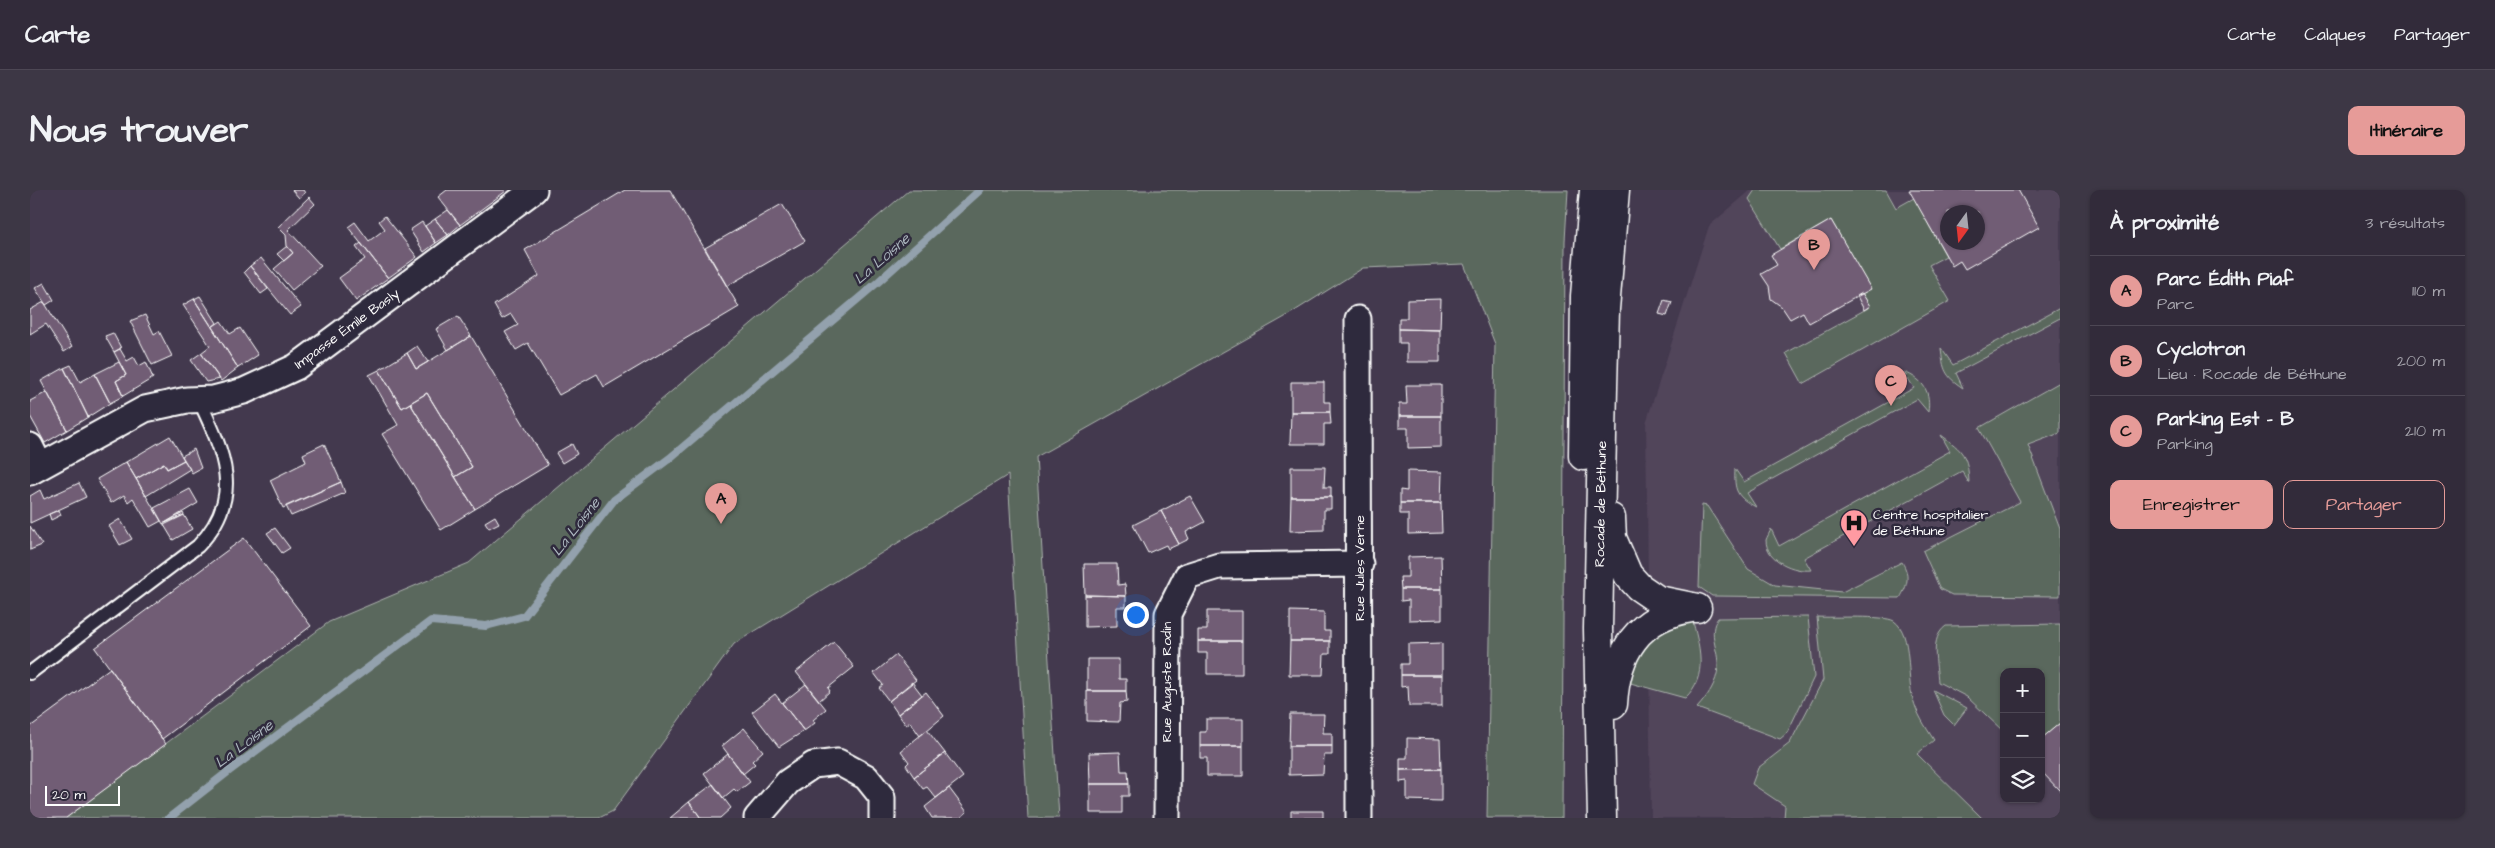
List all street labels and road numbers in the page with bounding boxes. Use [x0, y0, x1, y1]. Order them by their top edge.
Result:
street label: Impasse Émile Basly [290, 284, 404, 374]
street label: Rocade de Béthune [1590, 440, 1612, 567]
street label: Rue Jules Verne [1350, 515, 1370, 621]
street label: Rue Auguste Rodin [1157, 622, 1177, 742]

